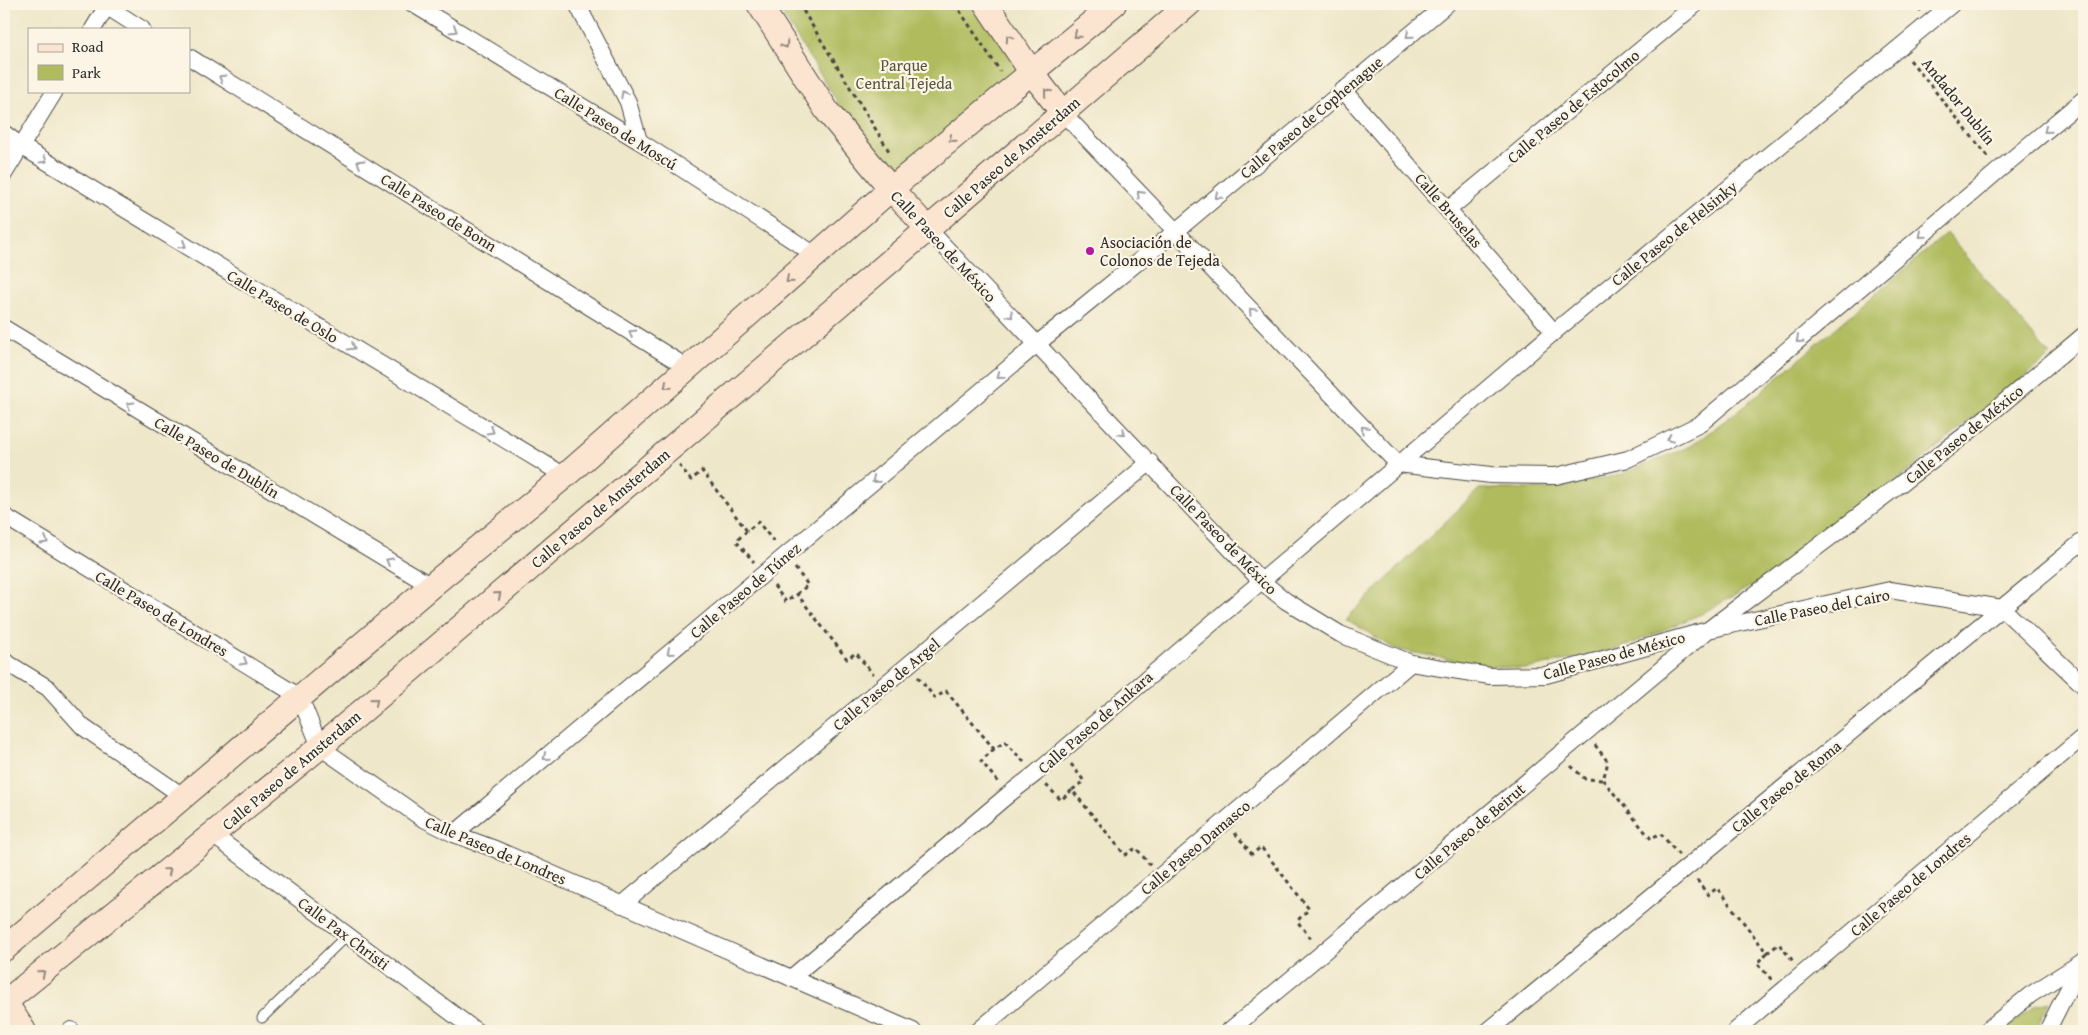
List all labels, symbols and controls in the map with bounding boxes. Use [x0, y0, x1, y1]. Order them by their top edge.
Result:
one-way arrow [449, 24, 458, 33]
legend [28, 28, 190, 92]
one-way arrow [1074, 29, 1083, 38]
one-way arrow [1406, 29, 1415, 38]
one-way arrow [1006, 35, 1015, 44]
text: Road [72, 36, 103, 57]
one-way arrow [779, 40, 788, 49]
street label: Calle Paseo de Estocolmo [1501, 43, 1645, 169]
street label: Calle Paseo de Cophenague [1234, 50, 1388, 184]
street label: Andador Dublín [1916, 52, 2002, 150]
park label: Parque Central Tejeda [856, 53, 953, 95]
text: Park [72, 62, 101, 83]
one-way arrow [218, 75, 227, 84]
street label: Calle Paseo de Moscú [550, 80, 682, 176]
one-way arrow [1044, 89, 1052, 98]
street label: Calle Paseo de Amsterdam [937, 90, 1085, 224]
one-way arrow [620, 91, 630, 100]
one-way arrow [2043, 125, 2052, 134]
one-way arrow [949, 134, 958, 142]
one-way arrow [39, 154, 48, 163]
one-way arrow [357, 160, 366, 170]
street label: Calle Paseo de Bonn [376, 167, 502, 257]
street label: Calle Bruselas [1409, 167, 1489, 253]
street label: Calle Paseo de Helsinky [1606, 175, 1742, 291]
street label: Calle Paseo de México [885, 184, 1003, 308]
one-way arrow [1137, 190, 1146, 199]
one-way arrow [1215, 190, 1224, 198]
one-way arrow [1919, 229, 1928, 238]
place label: Asociación de Colonos de Tejeda [1100, 230, 1220, 272]
one-way arrow [178, 238, 187, 248]
marker: Asociación de Colonos de Tejeda [1084, 245, 1096, 257]
street label: Calle Paseo de Oslo [223, 263, 343, 349]
one-way arrow [786, 274, 795, 283]
one-way arrow [1249, 308, 1258, 317]
one-way arrow [1004, 310, 1013, 319]
one-way arrow [628, 330, 637, 339]
one-way arrow [1795, 335, 1804, 344]
one-way arrow [346, 341, 355, 351]
one-way arrow [996, 370, 1005, 379]
street label: Calle Paseo de México [1900, 379, 2028, 489]
one-way arrow [663, 381, 672, 390]
one-way arrow [127, 401, 136, 411]
street label: Calle Paseo de Dublín [150, 410, 284, 504]
one-way arrow [485, 425, 494, 435]
one-way arrow [1361, 426, 1370, 435]
one-way arrow [1116, 427, 1125, 436]
one-way arrow [1666, 433, 1675, 443]
street label: Calle Paseo de Amsterdam [525, 442, 675, 574]
one-way arrow [872, 475, 881, 484]
street label: Calle Paseo de México [1165, 478, 1283, 600]
one-way arrow [40, 535, 49, 545]
street label: Calle Paseo de Túnez [684, 536, 806, 644]
one-way arrow [386, 558, 395, 568]
street label: Calle Paseo de Londres [91, 564, 233, 662]
street label: Calle Paseo del Cairo [1752, 582, 1892, 632]
one-way arrow [493, 592, 502, 601]
street label: Calle Paseo de México [1540, 625, 1688, 685]
street label: Calle Paseo de Argel [827, 631, 945, 736]
one-way arrow [667, 647, 676, 656]
one-way arrow [238, 656, 247, 666]
street label: Calle Paseo de Ankara [1032, 665, 1158, 779]
one-way arrow [369, 697, 378, 706]
street label: Calle Paseo de Amsterdam [216, 704, 366, 836]
street label: Calle Paseo de Roma [1726, 734, 1847, 838]
one-way arrow [543, 751, 552, 759]
street label: Calle Paseo de Beirut [1408, 777, 1530, 885]
street label: Calle Paseo Damasco [1135, 794, 1255, 900]
street label: Calle Paseo de Londres [422, 809, 570, 891]
street label: Calle Paseo de Londres [1844, 826, 1976, 942]
one-way arrow [163, 868, 172, 877]
street label: Calle Pax Christi [293, 891, 395, 976]
one-way arrow [36, 970, 45, 978]

